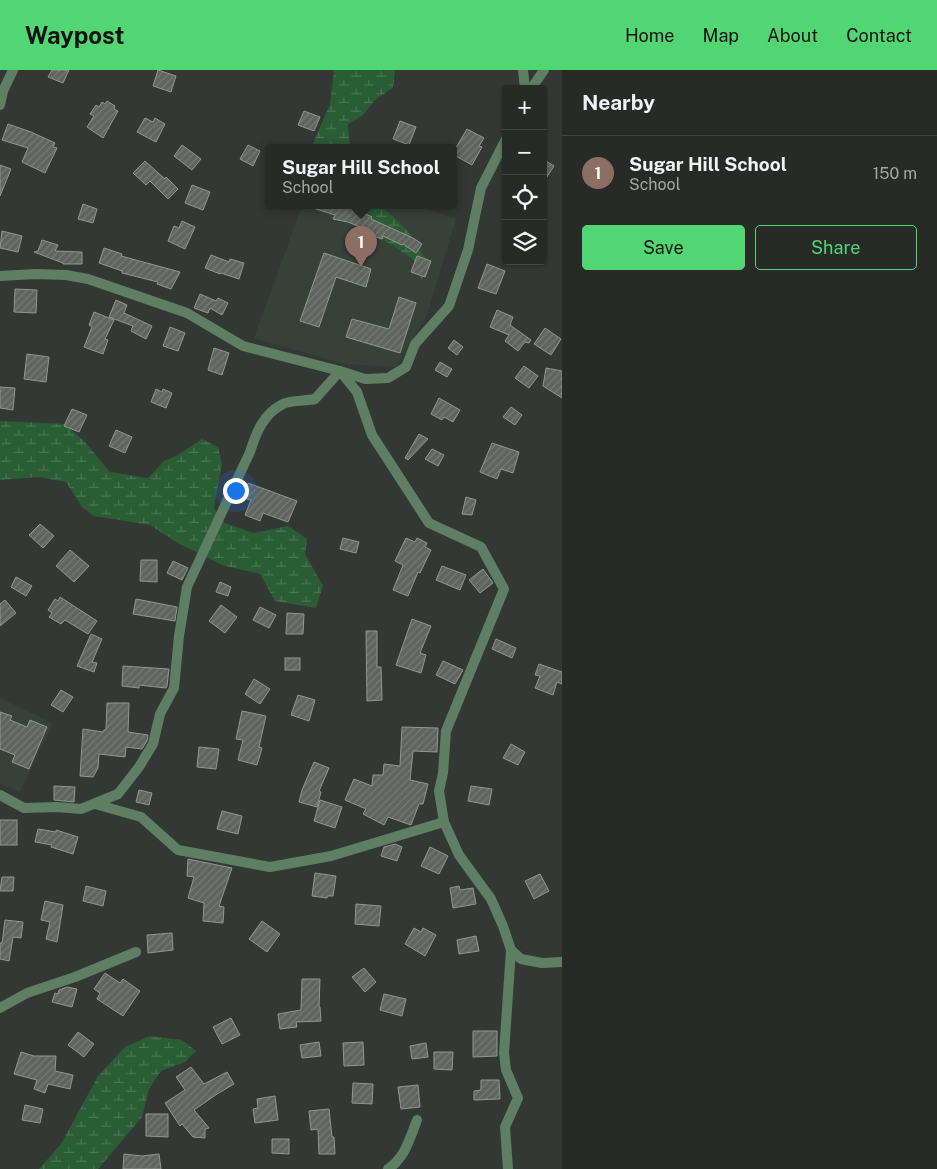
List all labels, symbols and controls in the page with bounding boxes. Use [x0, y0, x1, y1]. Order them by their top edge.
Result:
text: Waypost [25, 21, 125, 49]
text: Home [625, 25, 675, 46]
text: Map [703, 25, 739, 46]
text: About [767, 25, 818, 46]
text: Contact [846, 25, 912, 46]
map controls [502, 85, 547, 265]
button: + [502, 85, 547, 130]
text: Nearby [582, 90, 655, 115]
button: − [502, 130, 547, 175]
popup [265, 144, 457, 209]
text: Sugar Hill School [629, 153, 787, 175]
text: Sugar Hill School [282, 156, 440, 178]
text: 1 [595, 164, 601, 183]
text: 150 m [873, 164, 917, 183]
button: locate [502, 175, 547, 220]
text: School [629, 175, 680, 194]
text: School [282, 178, 334, 197]
button: layers [502, 220, 547, 265]
button: Save [582, 225, 745, 270]
button: Share [755, 225, 917, 270]
pin: 1 [345, 226, 377, 267]
your location [223, 478, 249, 504]

